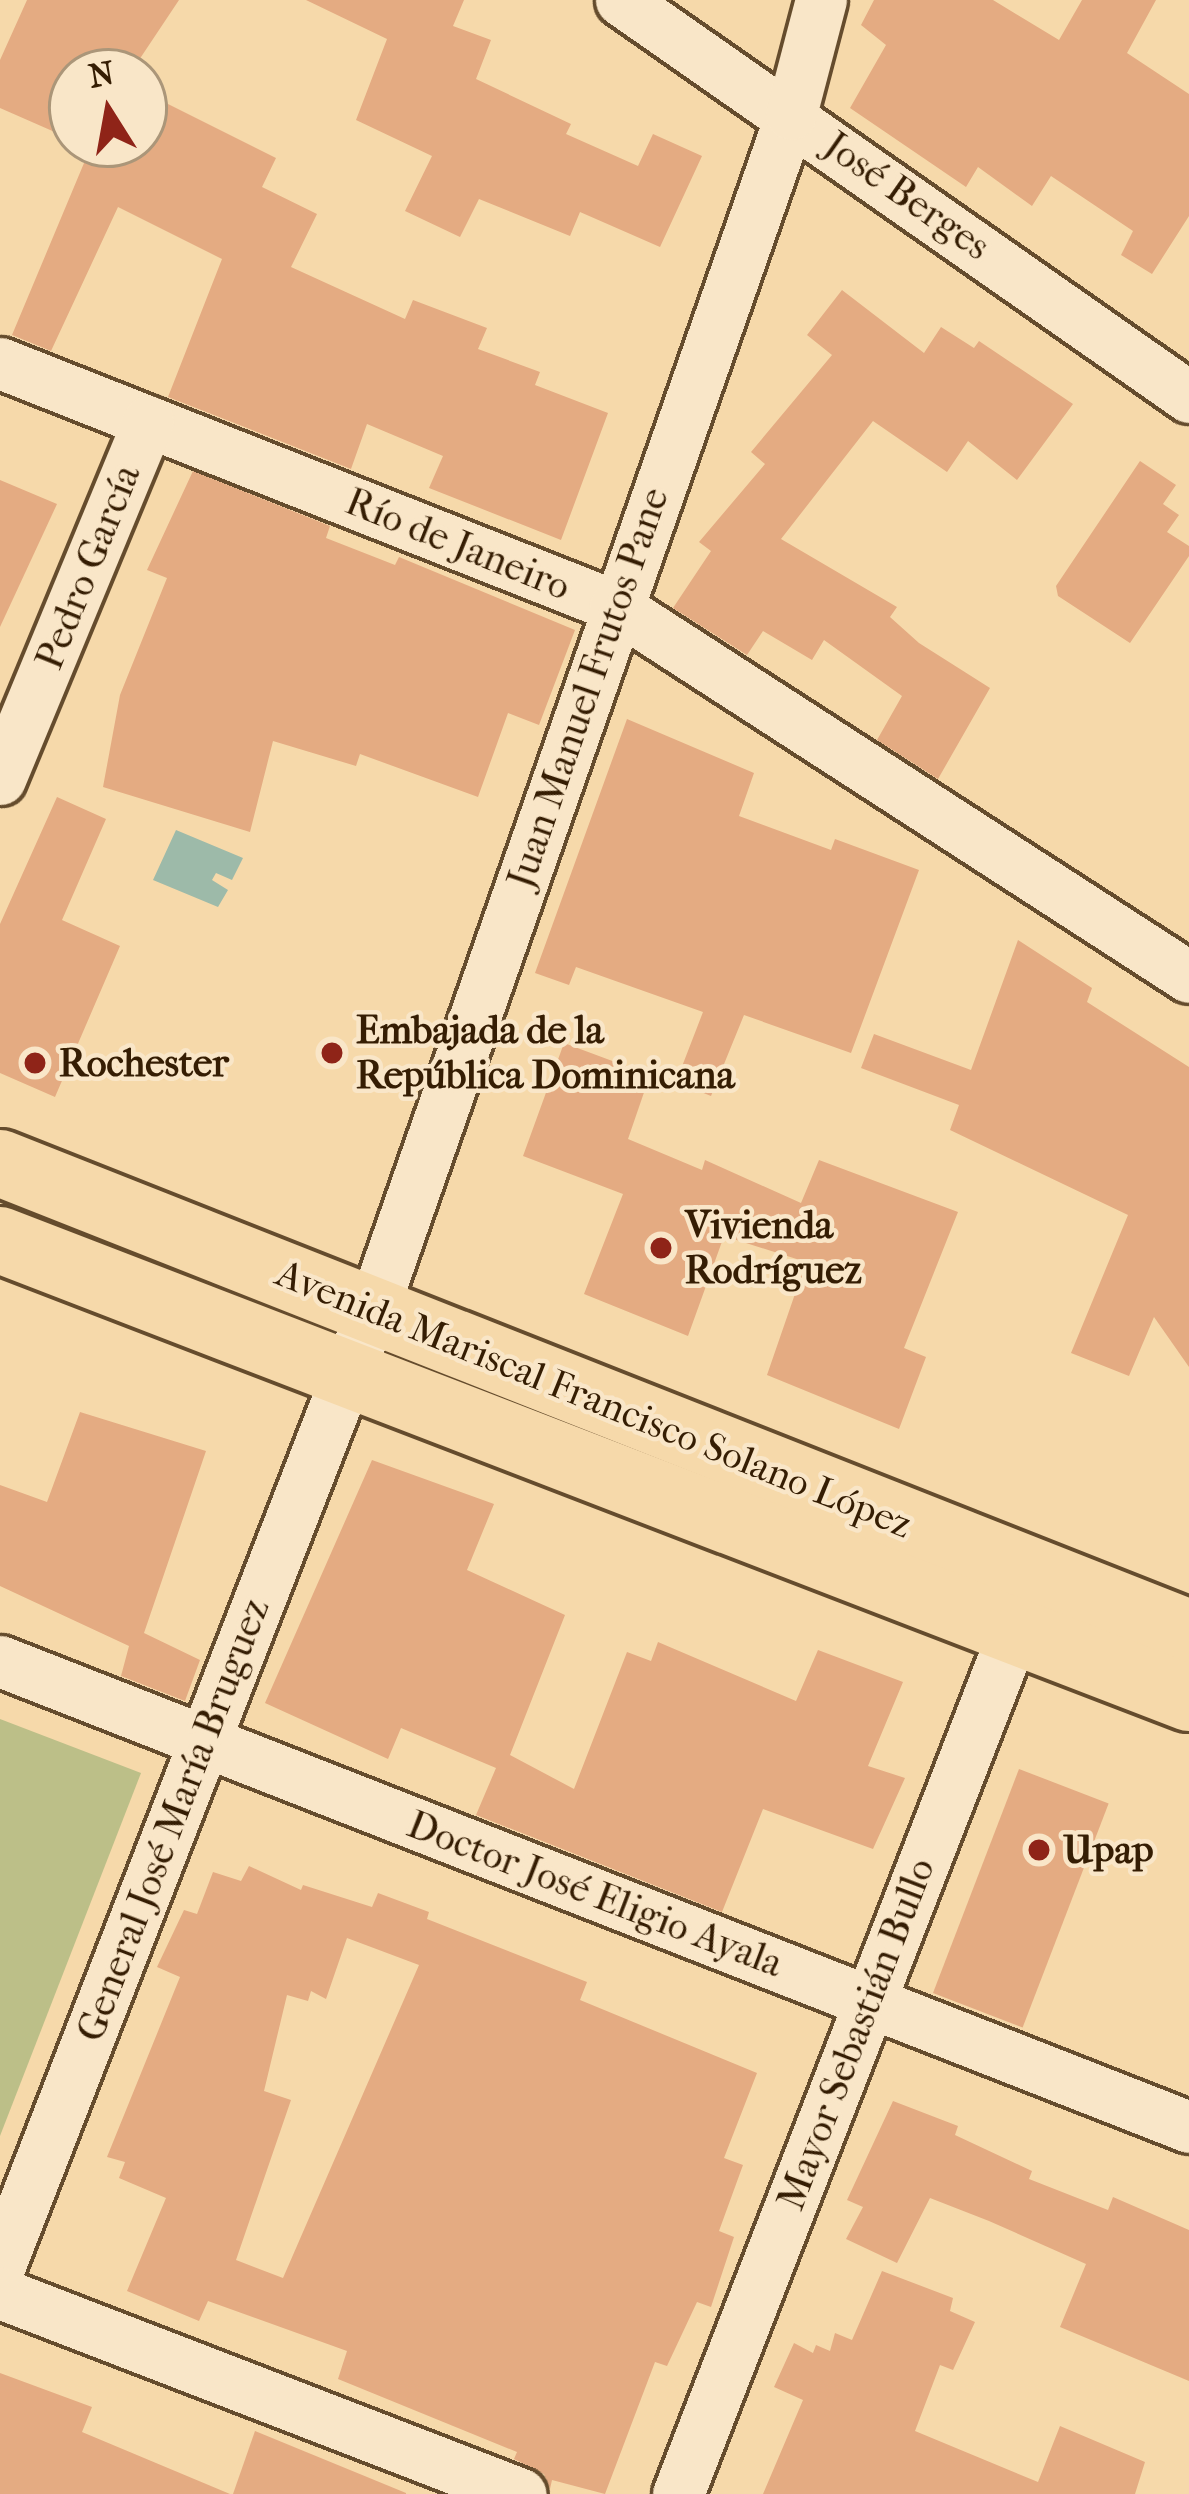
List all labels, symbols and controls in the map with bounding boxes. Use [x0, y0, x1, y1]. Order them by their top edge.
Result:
north arrow [48, 48, 168, 168]
text: N [86, 54, 118, 97]
street label: José Berges [815, 122, 999, 270]
street label: Pedro García [26, 458, 150, 676]
street label: Río de Janeiro [339, 478, 577, 610]
street label: Juan Manuel Frutos Pane [497, 482, 679, 894]
place label: Embajada de la República Dominicana [356, 1008, 735, 1099]
place label: Rochester [59, 1040, 229, 1086]
marker: Embajada de la República Dominicana [319, 1040, 345, 1066]
marker: Rochester [22, 1050, 48, 1076]
place label: Vivienda Rodríguez [685, 1203, 862, 1294]
marker: Vivienda Rodríguez [648, 1235, 674, 1261]
street label: Avenida Mariscal Francisco Solano López [269, 1250, 919, 1548]
street label: General José María Bruguez [67, 1592, 279, 2048]
street label: Doctor José Eligio Ayala [401, 1801, 789, 1987]
place label: Upap [1063, 1827, 1154, 1873]
marker: Upap [1026, 1837, 1052, 1863]
street label: Mayor Sebastián Bullo [767, 1852, 945, 2216]

